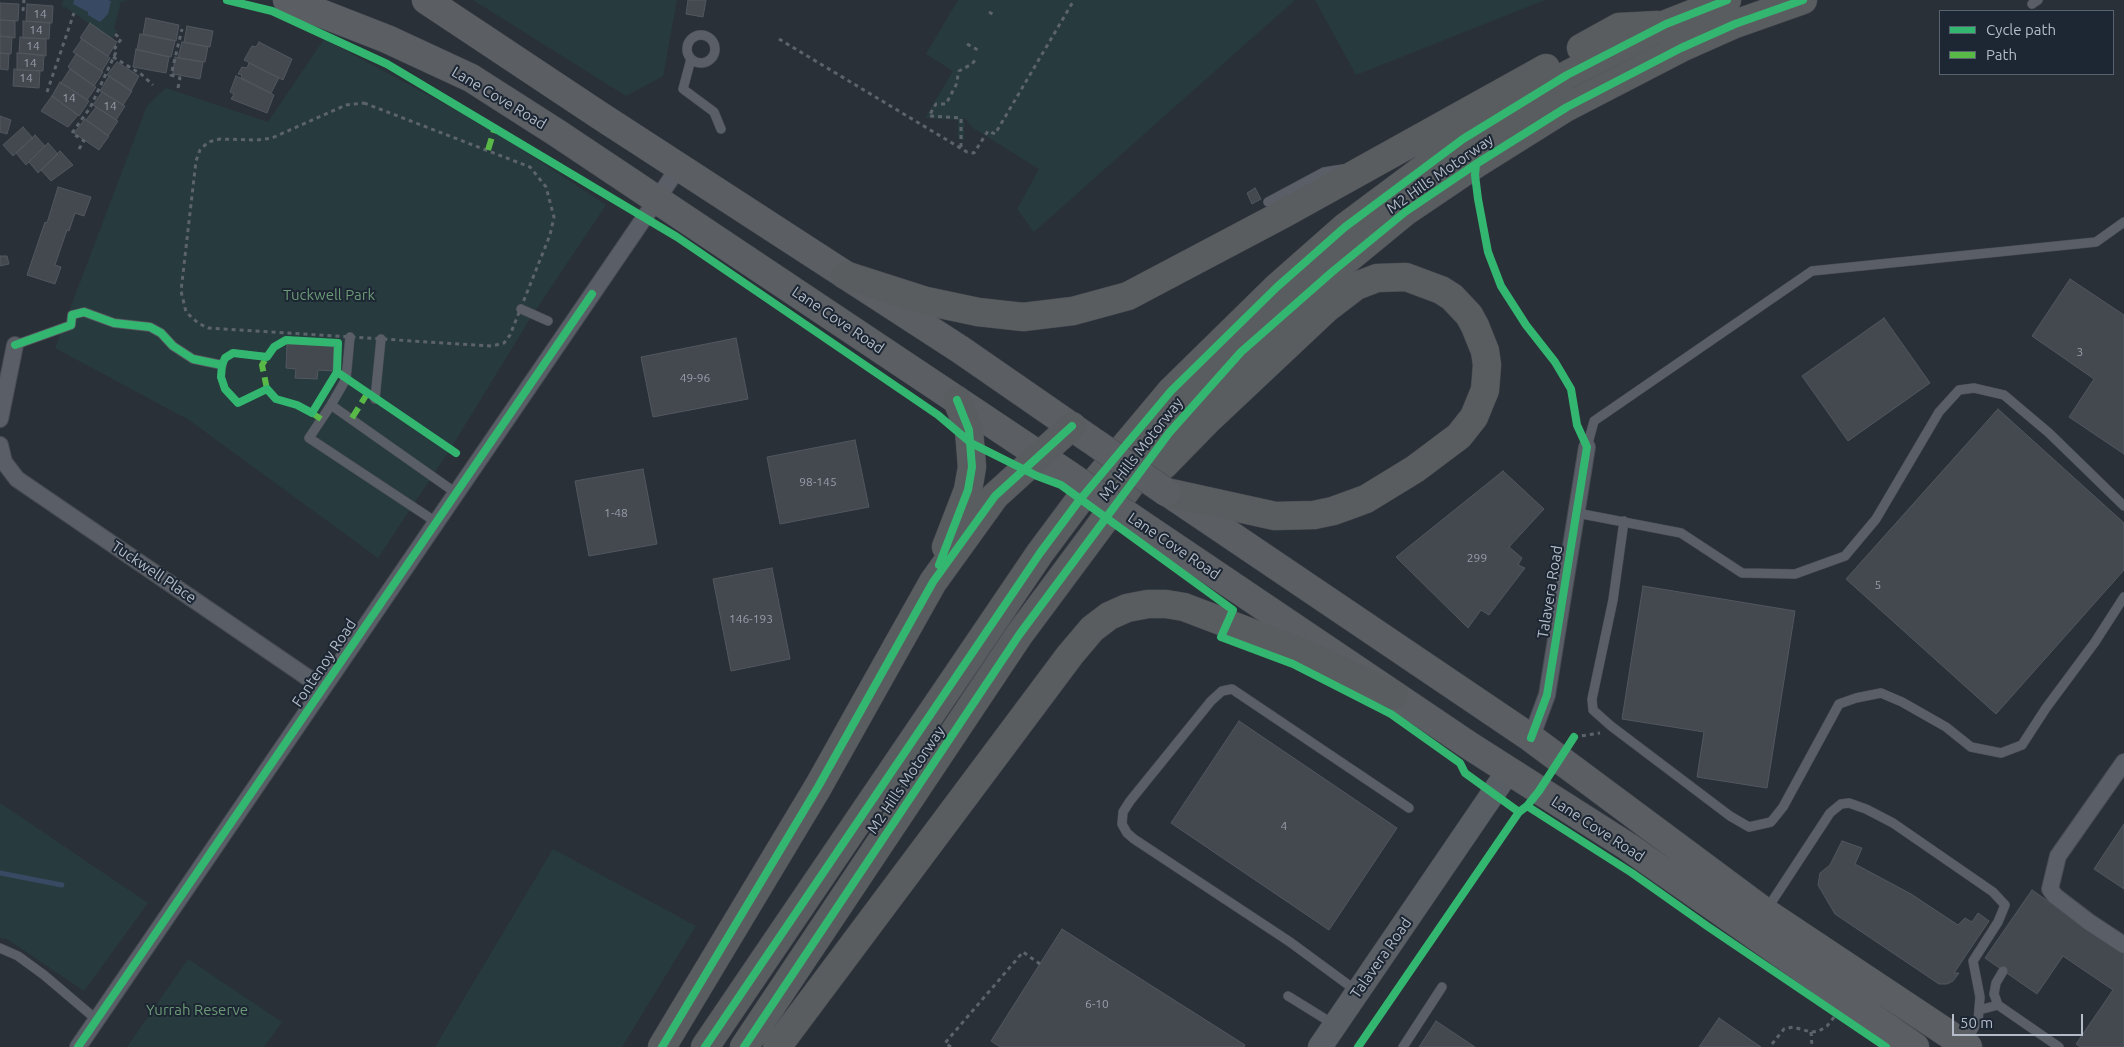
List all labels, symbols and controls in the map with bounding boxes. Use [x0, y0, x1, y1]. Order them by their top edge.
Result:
house number: 14 [33, 7, 47, 21]
legend [1939, 10, 2114, 75]
text: Cycle path [1986, 21, 2056, 38]
house number: 14 [29, 23, 43, 37]
house number: 14 [26, 39, 40, 53]
text: Path [1986, 46, 2017, 63]
house number: 14 [23, 56, 37, 70]
street label: Lane Cove Road [448, 63, 550, 133]
house number: 14 [19, 71, 33, 85]
house number: 14 [62, 91, 76, 105]
house number: 14 [103, 99, 117, 113]
street label: M2 Hills Motorway [1383, 131, 1497, 217]
street label: Lane Cove Road [789, 283, 887, 357]
park label: Tuckwell Park [283, 286, 375, 304]
house number: 3 [2077, 345, 2083, 359]
house number: 49-96 [680, 371, 710, 385]
street label: M2 Hills Motorway [1095, 394, 1187, 504]
house number: 98-145 [799, 475, 837, 489]
house number: 1-48 [604, 506, 628, 520]
street label: Lane Cove Road [1125, 509, 1223, 583]
street label: Tuckwell Place [108, 537, 200, 607]
street label: Talavera Road [1534, 544, 1566, 640]
house number: 299 [1467, 551, 1487, 565]
house number: 5 [1875, 578, 1881, 592]
house number: 146-193 [729, 612, 773, 626]
street label: Fontenoy Road [288, 616, 360, 710]
street label: M2 Hills Motorway [863, 723, 949, 837]
street label: Lane Cove Road [1548, 792, 1648, 866]
house number: 4 [1281, 819, 1287, 833]
street label: Talavera Road [1347, 914, 1415, 1002]
house number: 6-10 [1085, 997, 1109, 1011]
park label: Yurrah Reserve [146, 1001, 248, 1019]
scale bar [1954, 1004, 2085, 1036]
text: 50 m [1960, 1014, 1993, 1031]

